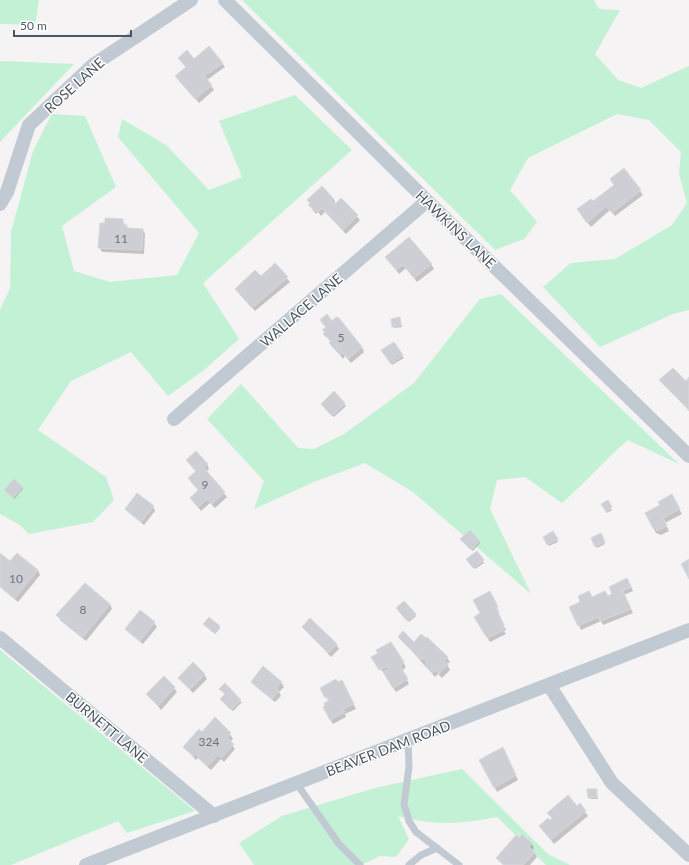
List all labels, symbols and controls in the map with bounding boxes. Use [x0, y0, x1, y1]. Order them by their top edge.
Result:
scale bar [14, 12, 131, 38]
text: 50 m [20, 18, 47, 33]
street label: ROSE LANE [41, 54, 107, 116]
street label: HAWKINS LANE [412, 187, 500, 271]
house number: 11 [114, 231, 128, 246]
street label: WALLACE LANE [256, 270, 346, 350]
house number: 5 [338, 330, 345, 345]
house number: 9 [202, 477, 209, 492]
house number: 10 [9, 571, 23, 586]
house number: 8 [80, 602, 87, 617]
street label: BURNETT LANE [62, 688, 152, 766]
street label: BEAVER DAM ROAD [323, 716, 453, 780]
house number: 324 [199, 734, 219, 749]

